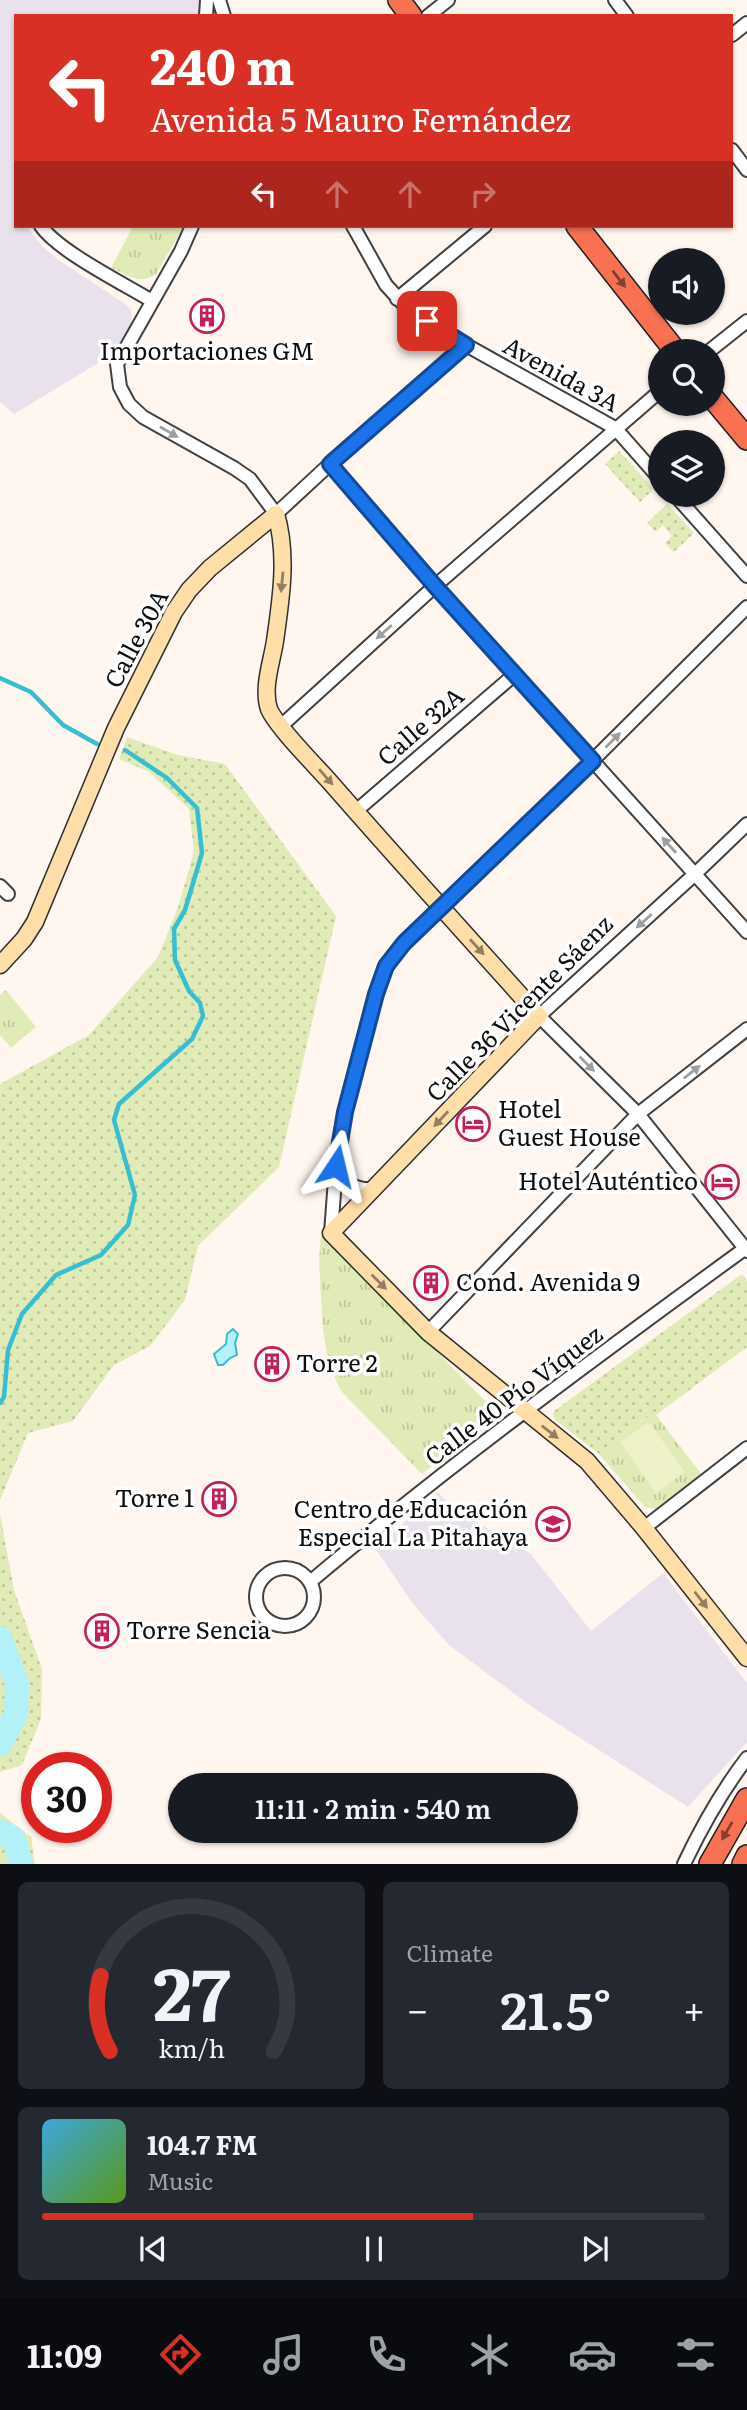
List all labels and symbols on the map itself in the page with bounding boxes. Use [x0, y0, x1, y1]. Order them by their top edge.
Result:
one-way arrow [611, 270, 626, 288]
pin [397, 291, 457, 351]
building icon: Importaciones GM [188, 297, 226, 335]
street label: Avenida 3A [498, 326, 627, 419]
place label: Importaciones GM [100, 332, 314, 367]
one-way arrow [160, 426, 179, 438]
one-way arrow [276, 571, 287, 593]
street label: Calle 30A [94, 582, 176, 693]
one-way arrow [375, 624, 393, 640]
street label: Calle 32A [368, 677, 471, 773]
one-way arrow [605, 732, 622, 749]
one-way arrow [318, 768, 334, 786]
one-way arrow [661, 837, 677, 854]
street label: Calle 36 Vicente Sáenz [417, 906, 620, 1108]
one-way arrow [636, 912, 653, 928]
one-way arrow [469, 938, 485, 956]
one-way arrow [579, 1056, 595, 1072]
one-way arrow [682, 1065, 700, 1080]
place label: Hotel Guest House [498, 1090, 641, 1153]
hotel icon: Hotel Guest House [454, 1105, 492, 1143]
one-way arrow [434, 1110, 450, 1127]
position arrow [299, 1129, 373, 1203]
place label: Hotel Auténtico [518, 1162, 698, 1197]
hotel icon: Hotel Auténtico [703, 1163, 741, 1201]
place label: Cond. Avenida 9 [456, 1263, 640, 1298]
building icon: Cond. Avenida 9 [412, 1264, 450, 1302]
one-way arrow [371, 1274, 387, 1290]
street label: Calle 40 Pío Víquez [416, 1315, 609, 1473]
place label: Torre 2 [296, 1344, 378, 1379]
building icon: Torre 2 [253, 1345, 291, 1383]
one-way arrow [540, 1424, 558, 1439]
place label: Torre 1 [115, 1479, 194, 1514]
building icon: Torre 1 [200, 1480, 238, 1518]
place label: Centro de Educación Especial La Pitahaya [294, 1490, 528, 1553]
school or university icon: Centro de Educación Especial La Pitahaya [534, 1505, 572, 1543]
one-way arrow [694, 1591, 709, 1609]
place label: Torre Sencia [126, 1611, 271, 1646]
building icon: Torre Sencia [83, 1612, 121, 1650]
speed limit sign: 30 [21, 1752, 112, 1843]
one-way arrow [721, 1821, 733, 1840]

